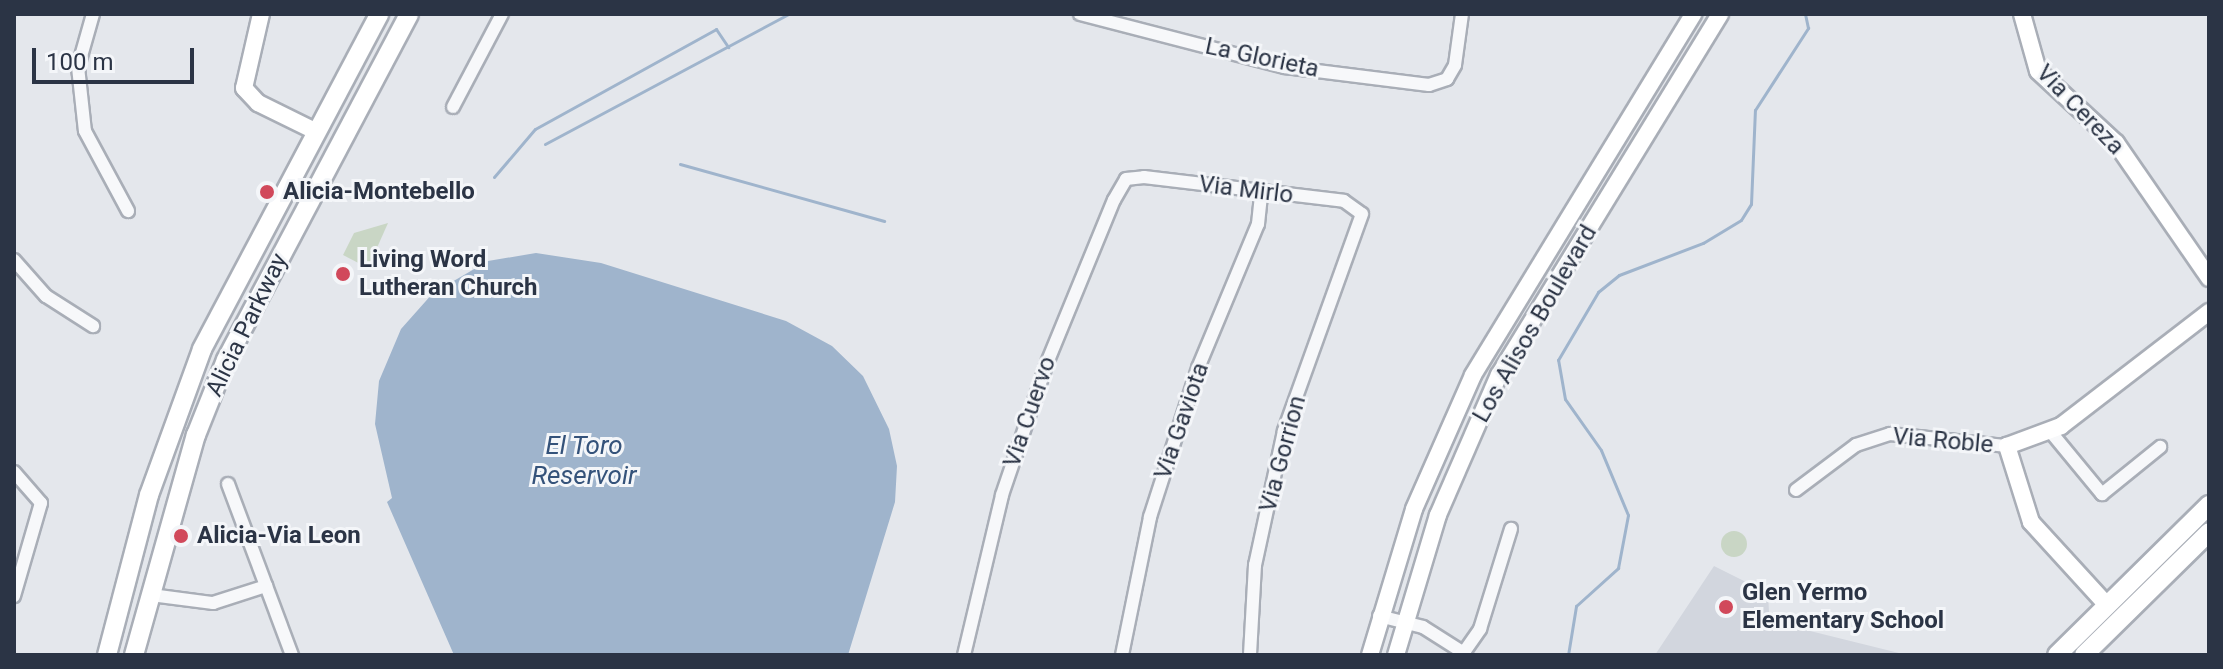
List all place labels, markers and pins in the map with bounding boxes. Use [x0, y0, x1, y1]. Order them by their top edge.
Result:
place label: Alicia-Montebello [283, 178, 475, 206]
marker: Alicia-Montebello [258, 183, 276, 201]
place label: Living Word Lutheran Church [359, 246, 537, 302]
marker: Living Word Lutheran Church [334, 265, 352, 283]
place label: Alicia-Via Leon [197, 522, 361, 550]
marker: Alicia-Via Leon [172, 527, 190, 545]
place label: Glen Yermo Elementary School [1742, 579, 1944, 635]
marker: Glen Yermo Elementary School [1717, 598, 1735, 616]

